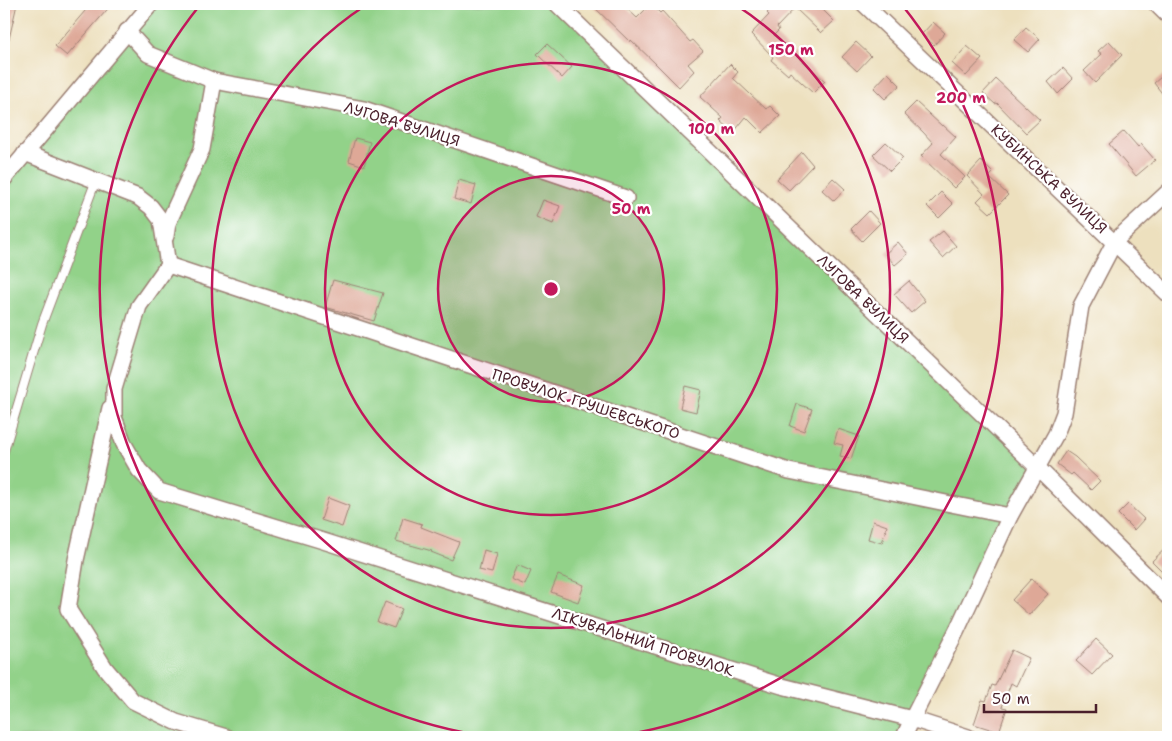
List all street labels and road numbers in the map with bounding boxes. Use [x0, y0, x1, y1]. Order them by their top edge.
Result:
street label: ЛУГОВА ВУЛИЦЯ [342, 97, 462, 151]
street label: КУБИНСЬКА ВУЛИЦЯ [987, 120, 1111, 238]
street label: ЛУГОВА ВУЛИЦЯ [813, 250, 913, 348]
street label: ПРОВУЛОК ГРУШЕВСЬКОГО [490, 364, 682, 444]
street label: ЛІКУВАЛЬНИЙ ПРОВУЛОК [549, 602, 737, 681]

